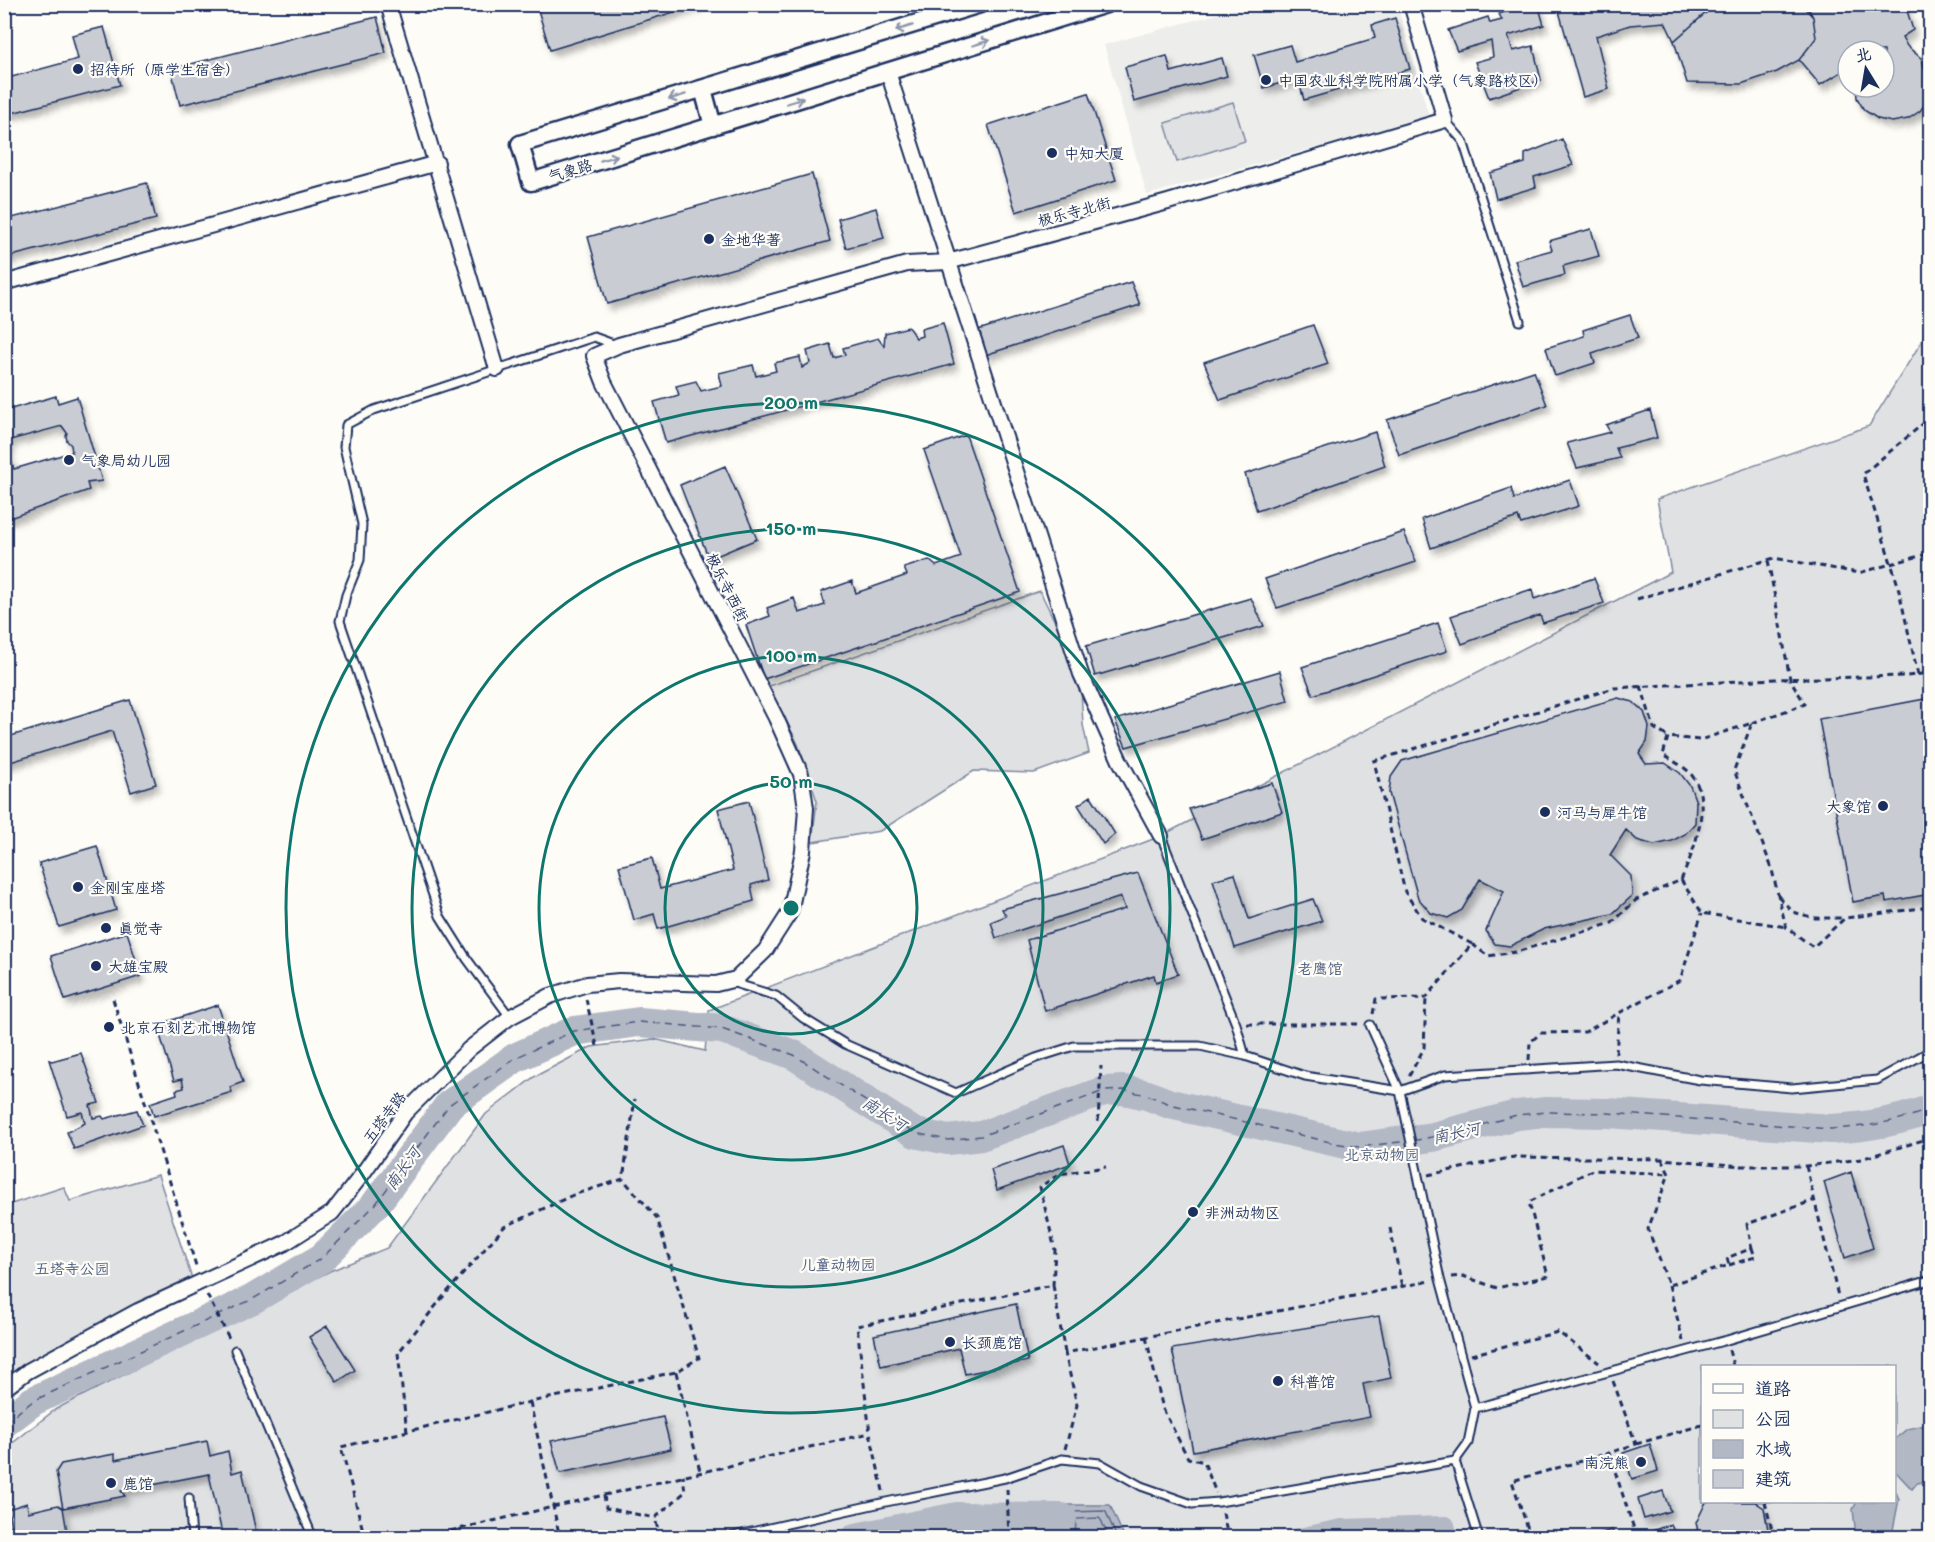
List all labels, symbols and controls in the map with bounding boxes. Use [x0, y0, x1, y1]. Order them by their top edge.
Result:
one-way arrow [895, 23, 914, 34]
one-way arrow [971, 37, 990, 48]
north arrow [1836, 39, 1896, 99]
text: 北 [1853, 42, 1873, 66]
place label: 招待所（原学生宿舍） [90, 59, 240, 79]
marker: 招待所（原学生宿舍） [71, 62, 85, 76]
place label: 中国农业科学院附属小学（气象路校区） [1278, 70, 1548, 90]
marker: 中国农业科学院附属小学（气象路校区） [1259, 73, 1273, 87]
one-way arrow [668, 92, 687, 103]
one-way arrow [785, 94, 804, 105]
place label: 中知大厦 [1064, 143, 1124, 163]
marker: 中知大厦 [1045, 146, 1059, 160]
one-way arrow [599, 152, 618, 163]
street label: 气象路 [546, 154, 594, 186]
street label: 极乐寺北街 [1035, 192, 1113, 230]
place label: 金地华著 [721, 229, 781, 249]
marker: 金地华著 [702, 232, 716, 246]
text: 200 m [764, 390, 818, 414]
place label: 气象局幼儿园 [81, 450, 171, 470]
marker: 气象局幼儿园 [62, 453, 76, 467]
text: 150 m [766, 516, 816, 540]
street label: 极乐寺西街 [702, 549, 754, 625]
text: 100 m [765, 643, 817, 667]
text: 50 m [770, 769, 812, 793]
place label: 大象馆 [1826, 796, 1871, 816]
marker: 大象馆 [1876, 799, 1890, 813]
place label: 河马与犀牛馆 [1557, 802, 1647, 822]
marker: 河马与犀牛馆 [1538, 805, 1552, 819]
place label: 金刚宝座塔 [90, 877, 165, 897]
marker: 金刚宝座塔 [71, 880, 85, 894]
centre of rings [781, 898, 801, 918]
place label: 真觉寺 [118, 918, 163, 938]
marker: 真觉寺 [99, 921, 113, 935]
place label: 大雄宝殿 [108, 956, 168, 976]
park label: 老鹰馆 [1297, 958, 1343, 978]
marker: 大雄宝殿 [89, 959, 103, 973]
place label: 北京石刻艺术博物馆 [121, 1017, 256, 1037]
marker: 北京石刻艺术博物馆 [102, 1020, 116, 1034]
street label: 五塔寺路 [358, 1087, 410, 1147]
water label: 南长河 [859, 1091, 913, 1137]
water label: 南长河 [1430, 1116, 1485, 1147]
water label: 南长河 [379, 1140, 426, 1194]
park label: 北京动物园 [1344, 1144, 1420, 1164]
place label: 非洲动物区 [1205, 1202, 1280, 1222]
marker: 非洲动物区 [1186, 1205, 1200, 1219]
park label: 儿童动物园 [800, 1254, 876, 1274]
park label: 五塔寺公园 [34, 1258, 110, 1278]
place label: 长颈鹿馆 [962, 1332, 1022, 1352]
marker: 长颈鹿馆 [943, 1335, 957, 1349]
legend [1701, 1365, 1896, 1503]
place label: 科普馆 [1290, 1371, 1335, 1391]
marker: 科普馆 [1271, 1374, 1285, 1388]
text: 道路 [1755, 1376, 1791, 1400]
text: 公园 [1755, 1406, 1791, 1430]
text: 水域 [1755, 1436, 1791, 1460]
place label: 南浣熊 [1584, 1452, 1629, 1472]
marker: 南浣熊 [1634, 1455, 1648, 1469]
text: 建筑 [1755, 1466, 1791, 1490]
place label: 鹿馆 [123, 1473, 153, 1493]
marker: 鹿馆 [104, 1476, 118, 1490]

